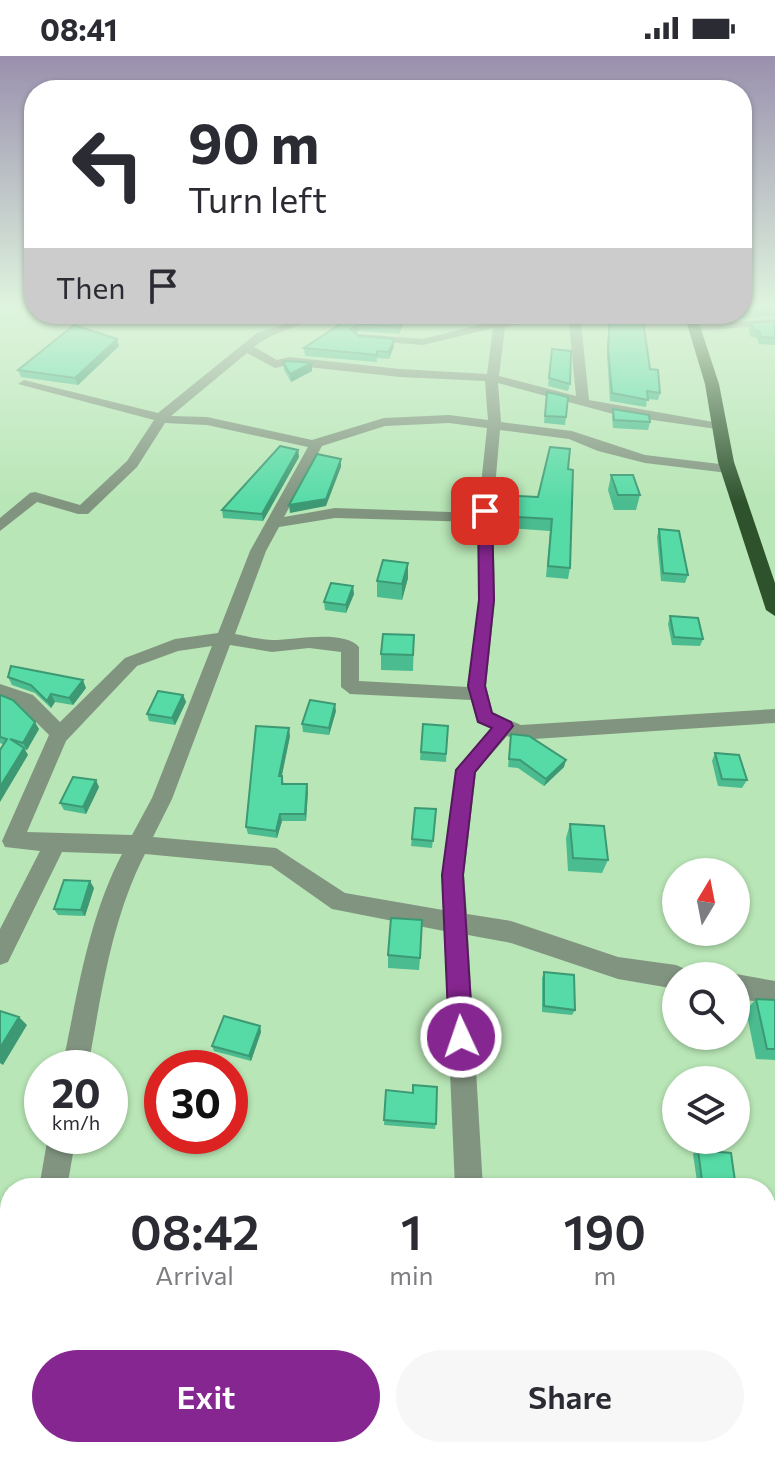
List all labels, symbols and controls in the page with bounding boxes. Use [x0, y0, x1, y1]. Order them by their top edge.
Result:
text: 08:41 [40, 10, 118, 47]
text: 90 m [188, 107, 319, 176]
icon: left [56, 112, 160, 216]
text: Turn left [188, 176, 327, 220]
icon: arrive [141, 264, 185, 308]
text: Then [56, 268, 125, 305]
pin [451, 477, 519, 545]
icon: arrive [463, 489, 507, 533]
north arrow [662, 858, 750, 946]
map controls [662, 858, 750, 1154]
button: search [662, 962, 750, 1050]
position arrow [419, 995, 503, 1079]
speed limit sign: 30 [144, 1050, 248, 1154]
button: layers [662, 1066, 750, 1154]
text: 20 [51, 1067, 101, 1116]
text: km/h [52, 1110, 100, 1134]
text: 08:42 [130, 1201, 259, 1260]
text: 1 [401, 1201, 422, 1260]
text: 190 [564, 1201, 646, 1260]
text: Arrival [155, 1259, 234, 1290]
text: min [389, 1259, 434, 1290]
text: m [593, 1259, 616, 1290]
button: Exit [32, 1350, 380, 1442]
button: Share [396, 1350, 744, 1442]

